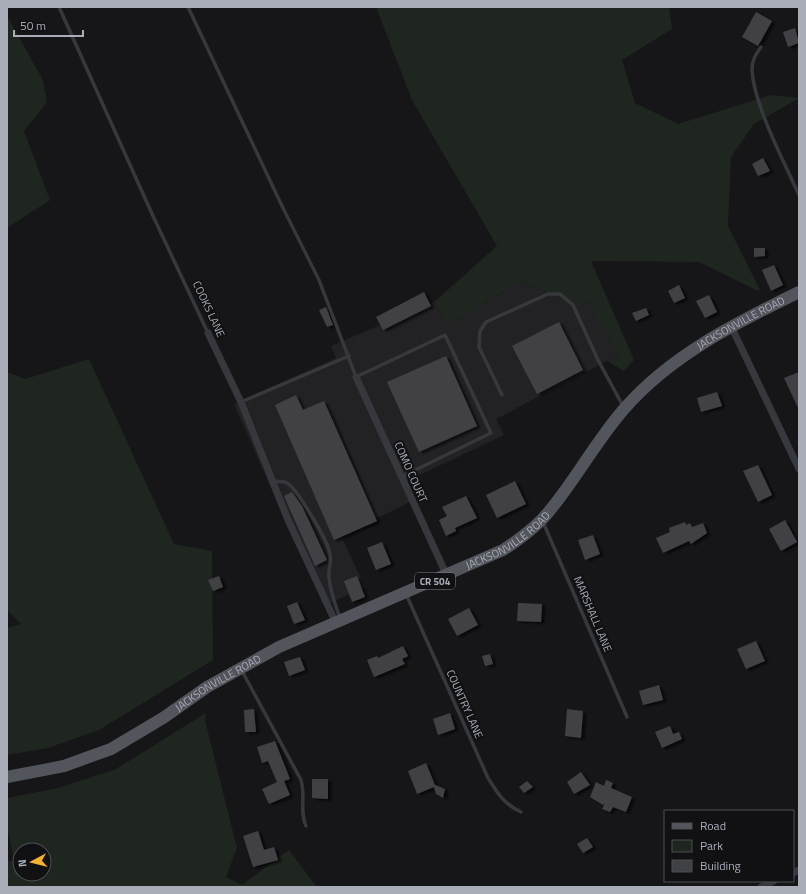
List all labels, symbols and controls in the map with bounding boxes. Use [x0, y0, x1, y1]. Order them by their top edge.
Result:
scale bar [14, 12, 83, 38]
text: 50 m [20, 16, 46, 35]
street label: COOKS LANE [189, 278, 229, 340]
street label: JACKSONVILLE ROAD [693, 292, 787, 354]
street label: COMO COURT [391, 439, 432, 505]
street label: JACKSONVILLE ROAD [463, 508, 554, 573]
road number: CR 504 [415, 573, 455, 589]
street label: MARSHALL LANE [570, 574, 616, 654]
street label: JACKSONVILLE ROAD [172, 650, 264, 715]
street label: COUNTRY LANE [443, 667, 487, 741]
legend [664, 810, 794, 882]
text: Road [700, 816, 726, 835]
text: Park [700, 836, 723, 855]
north arrow [12, 842, 52, 882]
text: Building [700, 856, 741, 875]
text: N [14, 858, 30, 868]

